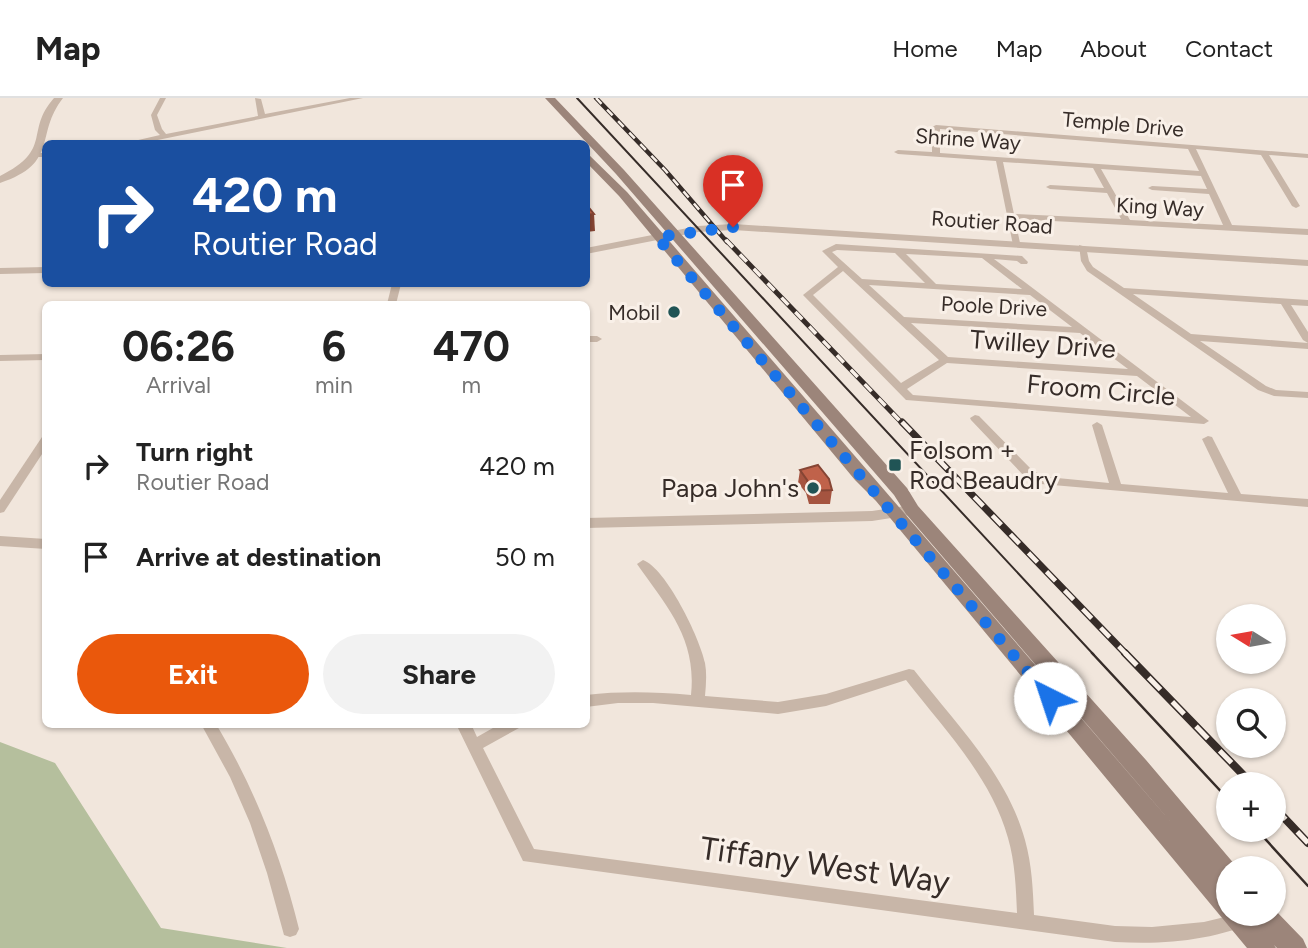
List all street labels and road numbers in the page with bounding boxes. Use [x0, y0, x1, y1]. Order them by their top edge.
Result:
street label: Temple Drive [1061, 106, 1185, 142]
street label: Shrine Way [914, 123, 1022, 155]
street label: King Way [1115, 192, 1205, 222]
street label: Routier Road [930, 205, 1054, 239]
street label: Poole Drive [940, 291, 1048, 321]
street label: Twilley Drive [969, 323, 1117, 365]
street label: Froom Circle [1025, 368, 1177, 412]
street label: Tiffany West Way [698, 829, 952, 901]

